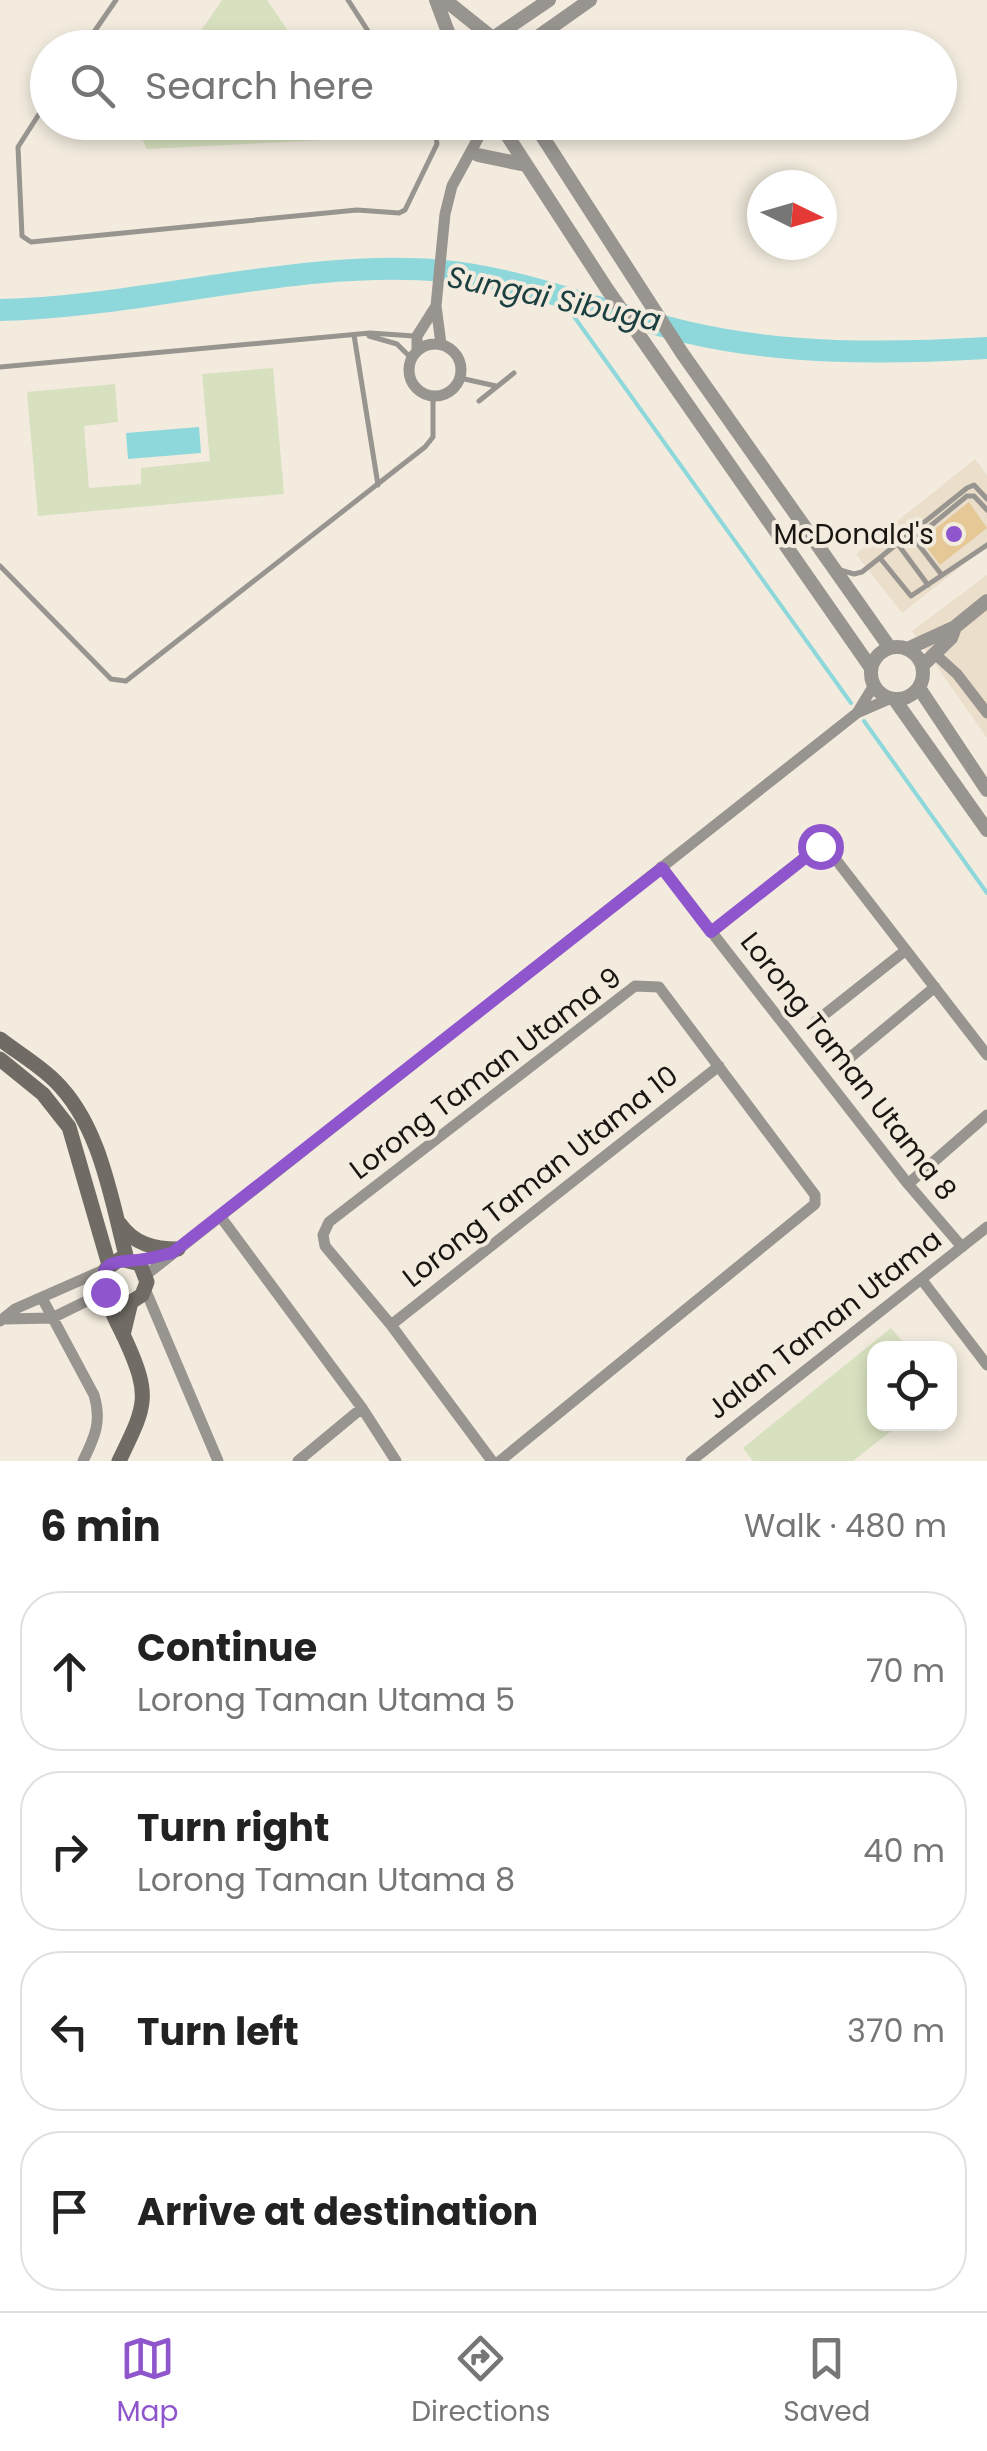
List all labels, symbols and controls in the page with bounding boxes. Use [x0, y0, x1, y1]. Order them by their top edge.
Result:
search box [30, 30, 957, 140]
icon: search [65, 58, 120, 113]
text: Search here [145, 59, 374, 112]
north arrow [747, 170, 837, 260]
water label: Sungai Sibuga [443, 255, 665, 342]
place label: McDonald's [773, 515, 934, 554]
marker: McDonald's [943, 523, 965, 545]
route start [798, 824, 844, 870]
street label: Lorong Taman Utama 8 [731, 924, 966, 1209]
street label: Lorong Taman Utama 9 [341, 958, 629, 1189]
street label: Lorong Taman Utama 10 [394, 1056, 686, 1296]
street label: Jalan Taman Utama [699, 1220, 950, 1428]
route end [83, 1270, 129, 1316]
map controls [867, 1341, 957, 1431]
button: locate [867, 1341, 957, 1431]
text: 6 min [40, 1497, 161, 1556]
text: Walk · 480 m [744, 1503, 947, 1548]
text: Continue [137, 1621, 317, 1674]
icon: ahead [42, 1644, 97, 1699]
text: 70 m [866, 1648, 945, 1693]
text: Lorong Taman Utama 5 [137, 1677, 515, 1722]
text: Turn right [137, 1801, 329, 1854]
icon: right [42, 1824, 97, 1879]
text: 40 m [863, 1828, 945, 1873]
text: Lorong Taman Utama 8 [137, 1857, 515, 1902]
icon: left [42, 2004, 97, 2059]
text: Turn left [137, 2005, 299, 2058]
text: 370 m [847, 2008, 945, 2053]
icon: arrive [42, 2184, 97, 2239]
text: Arrive at destination [137, 2185, 538, 2238]
tab: Map [116, 2331, 178, 2433]
tab: Directions [411, 2331, 550, 2433]
tab: Saved [783, 2331, 871, 2433]

